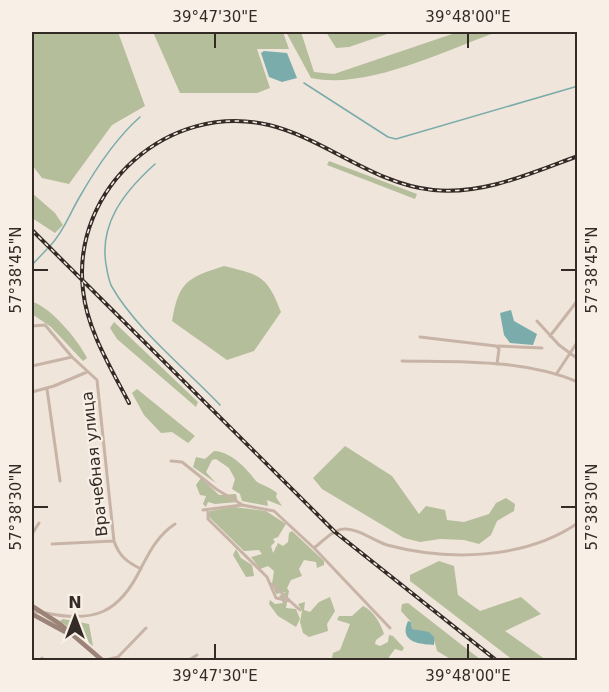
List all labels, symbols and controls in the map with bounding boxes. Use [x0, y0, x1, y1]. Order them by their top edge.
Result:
text: 39°47'30"E [172, 8, 258, 26]
text: 39°48'00"E [425, 8, 511, 26]
text: 57°38'45"N [7, 226, 25, 314]
text: 57°38'45"N [583, 226, 601, 314]
street label: Врачебная улица [77, 390, 112, 537]
text: 57°38'30"N [7, 463, 25, 551]
text: 57°38'30"N [583, 463, 601, 551]
north arrow [45, 587, 105, 647]
text: N [68, 593, 82, 612]
text: 39°47'30"E [172, 667, 258, 685]
text: 39°48'00"E [425, 667, 511, 685]

